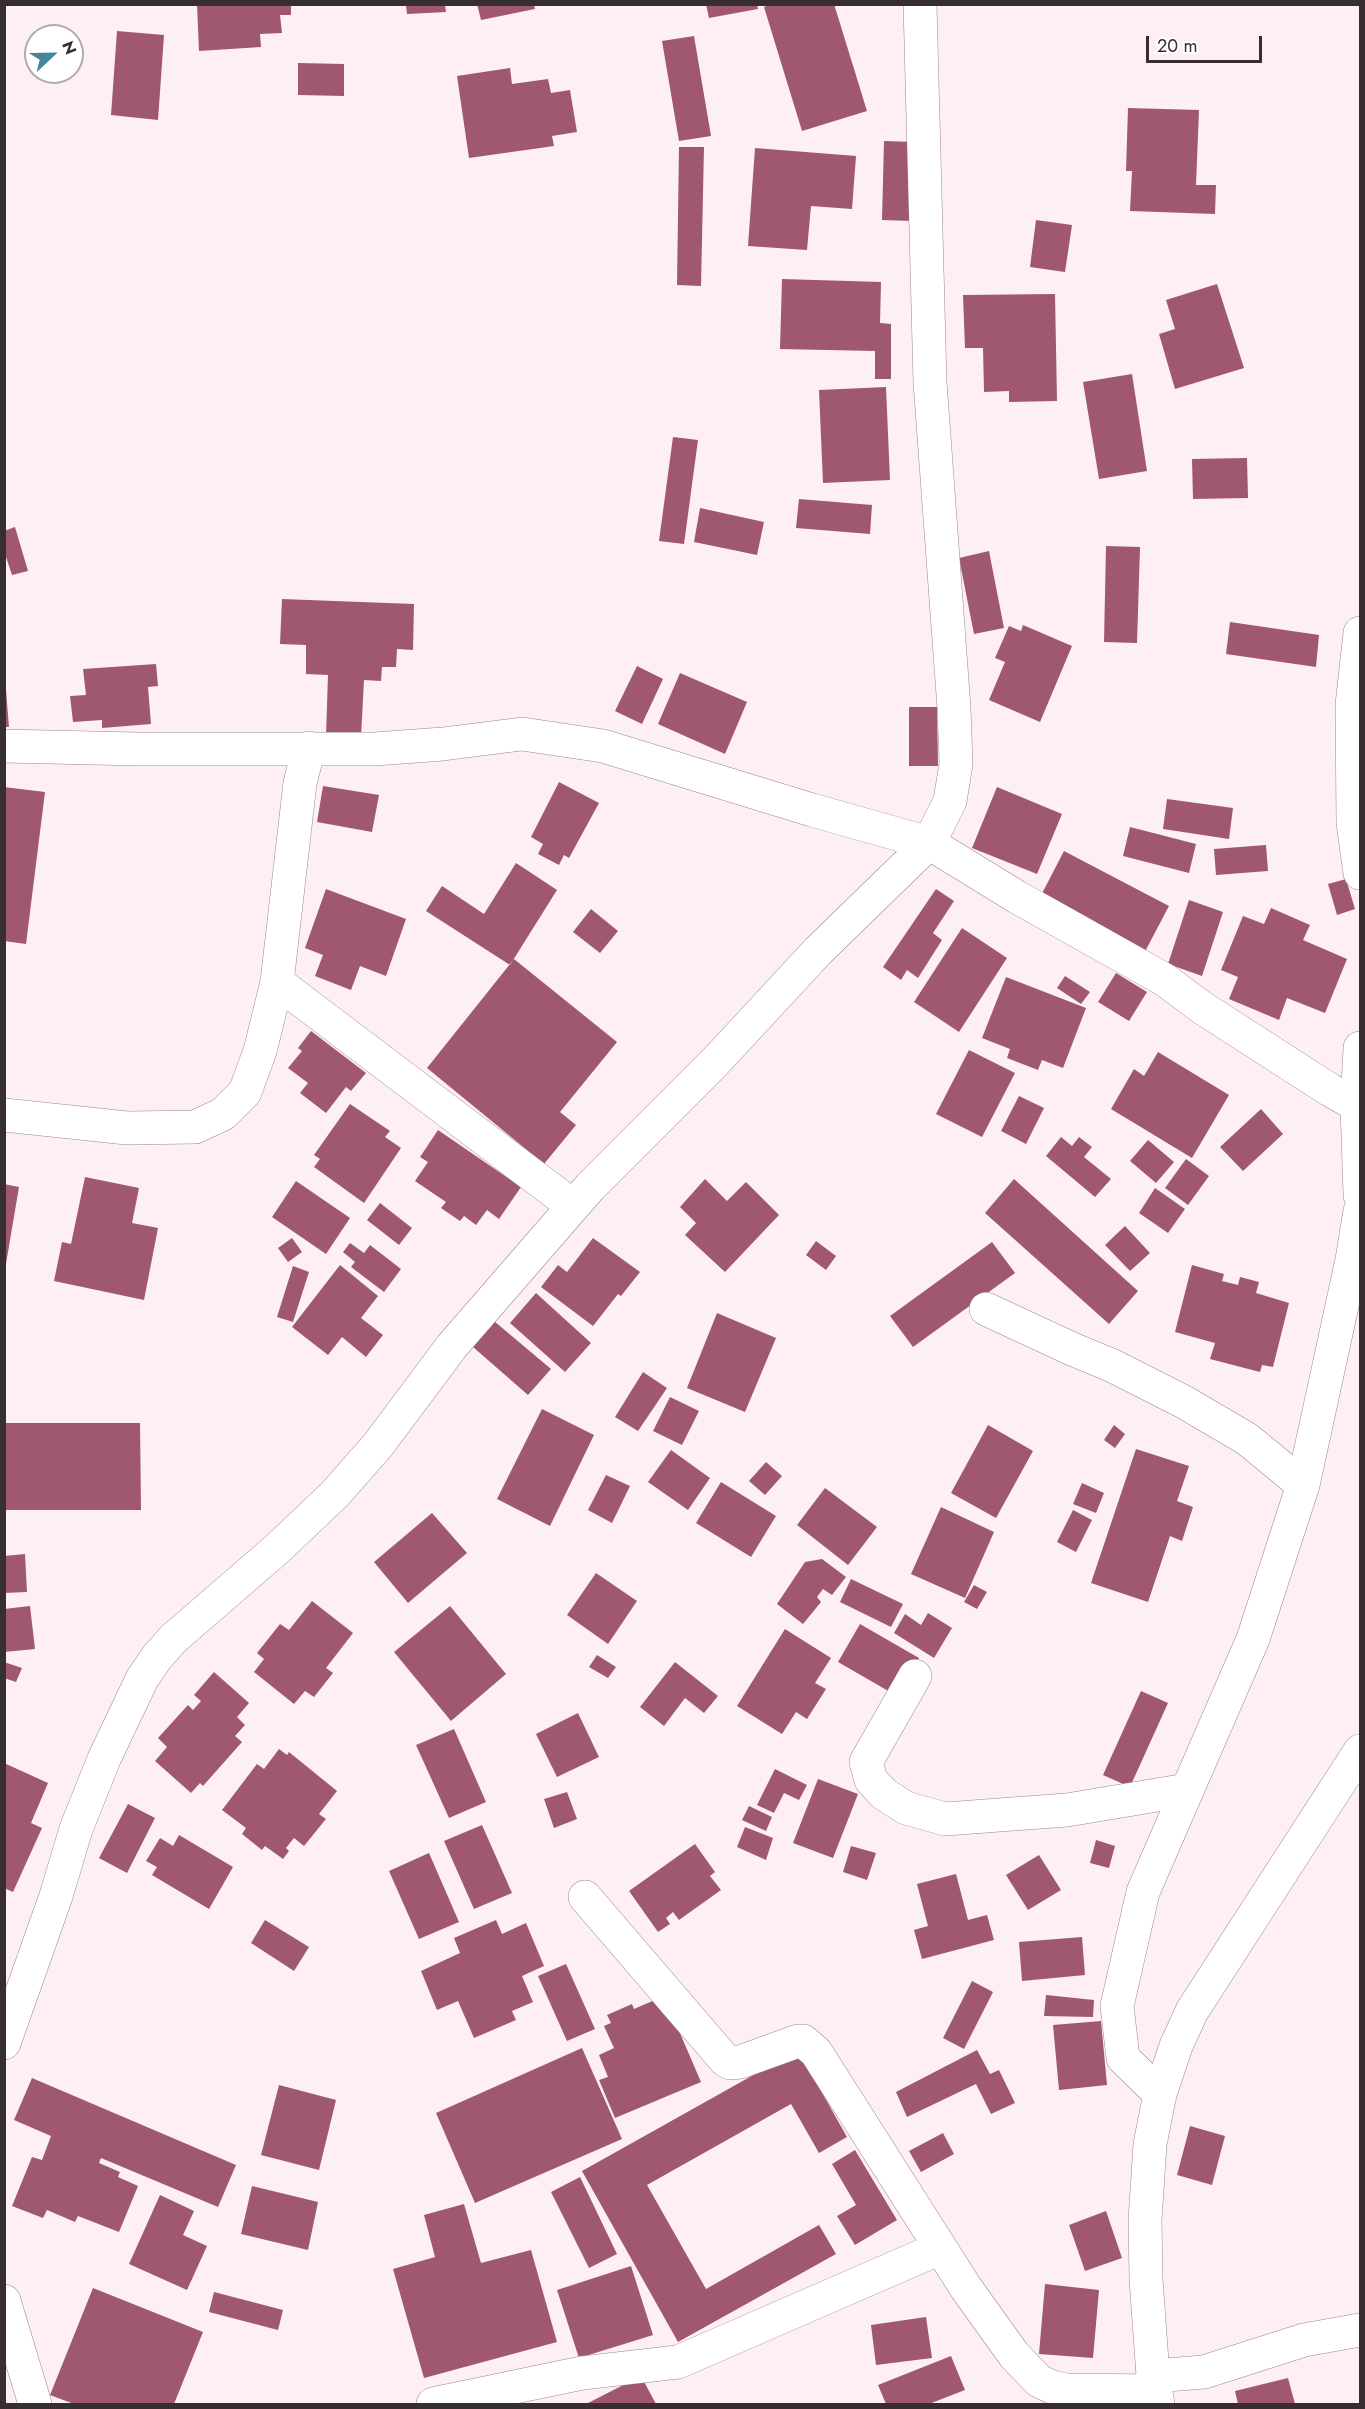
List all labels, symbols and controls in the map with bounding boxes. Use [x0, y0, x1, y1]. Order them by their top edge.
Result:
north arrow [24, 24, 84, 84]
scale bar [1149, 24, 1264, 62]
text: 20 m [1157, 33, 1197, 59]
text: N [56, 38, 82, 58]

